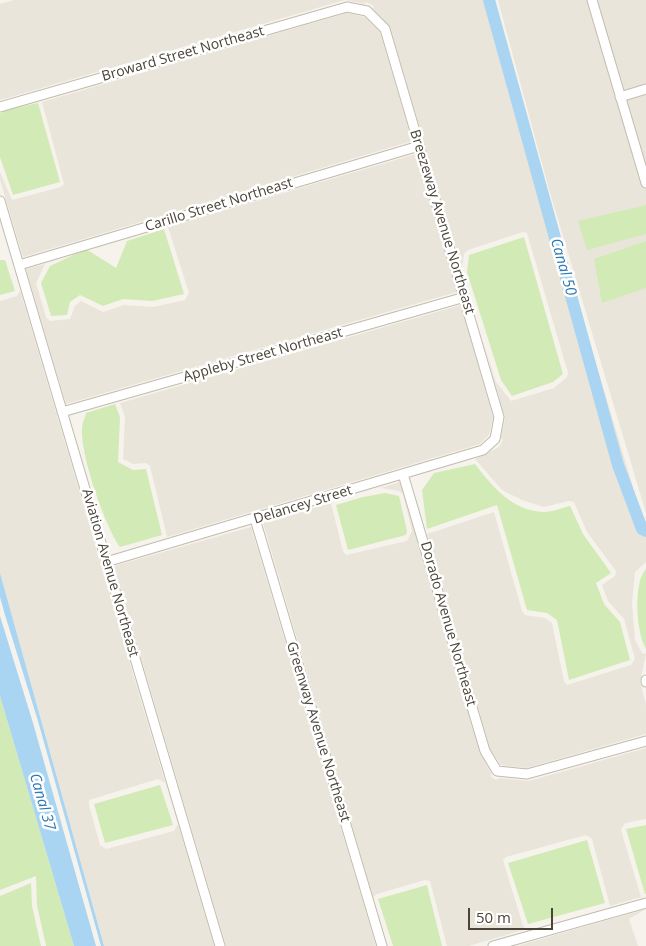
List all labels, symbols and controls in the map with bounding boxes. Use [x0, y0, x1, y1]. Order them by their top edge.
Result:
street label: Broward Street Northeast [100, 23, 266, 85]
street label: Breezeway Avenue Northeast [406, 128, 478, 316]
street label: Carillo Street Northeast [143, 175, 295, 235]
water label: Canal 50 [546, 236, 580, 298]
street label: Appleby Street Northeast [181, 324, 345, 386]
street label: Delancey Street [252, 482, 354, 528]
street label: Aviation Avenue Northeast [78, 487, 142, 659]
street label: Dorado Avenue Northeast [416, 540, 480, 708]
street label: Greenway Avenue Northeast [283, 640, 353, 824]
water label: Canal 37 [25, 771, 59, 833]
scale bar [471, 898, 556, 930]
text: 50 m [476, 907, 511, 927]

